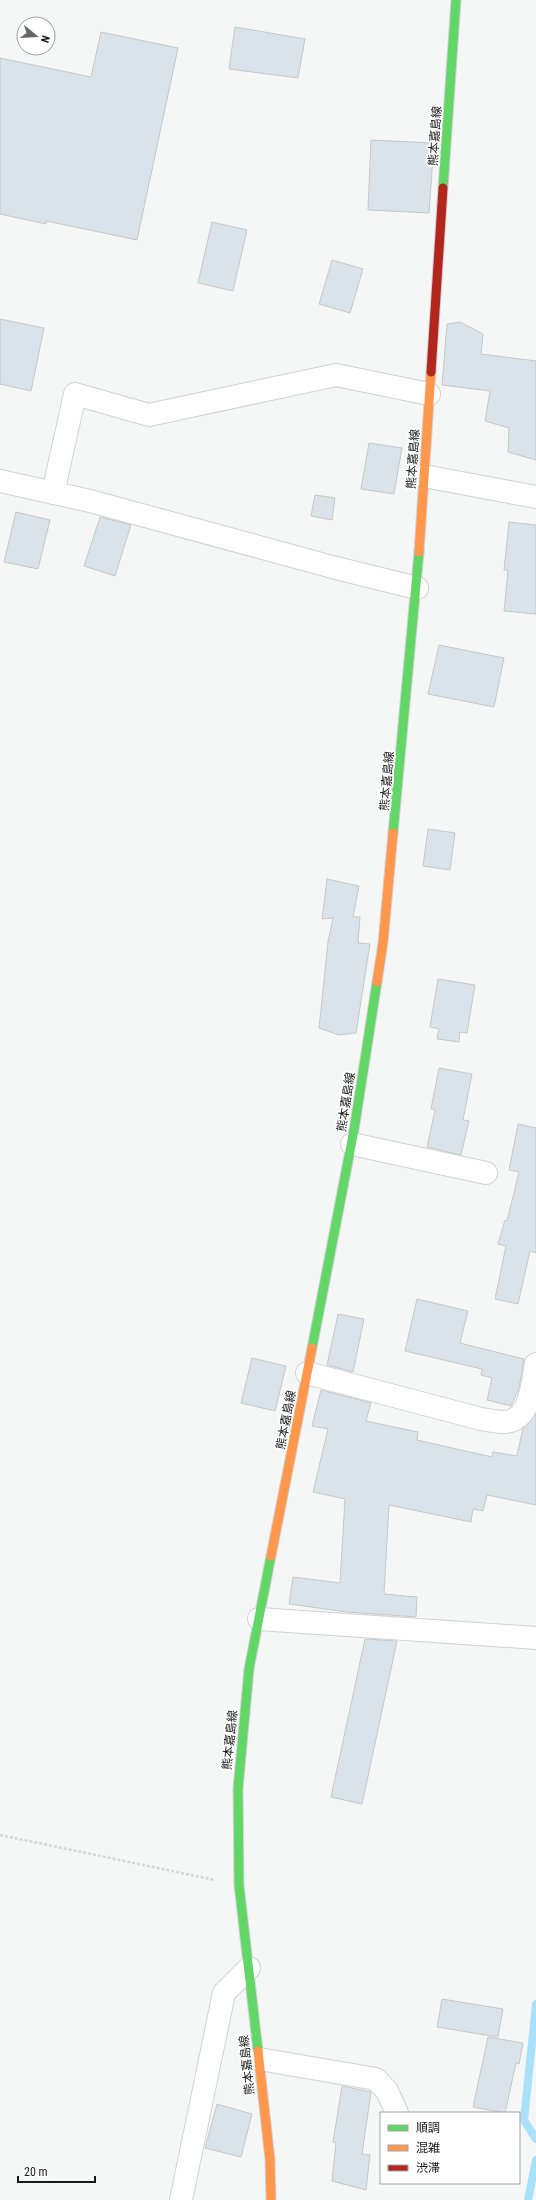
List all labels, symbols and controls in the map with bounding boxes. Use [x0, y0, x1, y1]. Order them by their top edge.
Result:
north arrow [16, 16, 56, 56]
text: N [38, 34, 52, 44]
street label: 熊本嘉島線 [426, 106, 444, 166]
street label: 熊本嘉島線 [404, 429, 422, 489]
street label: 熊本嘉島線 [377, 750, 397, 812]
street label: 熊本嘉島線 [334, 1071, 358, 1133]
street label: 熊本嘉島線 [273, 1389, 299, 1451]
street label: 熊本嘉島線 [220, 1709, 240, 1771]
street label: 熊本嘉島線 [237, 2034, 257, 2096]
legend [380, 2112, 520, 2184]
text: 順調 [416, 2121, 440, 2135]
text: 混雑 [416, 2141, 440, 2155]
scale bar [18, 2158, 95, 2184]
text: 渋滞 [416, 2161, 440, 2175]
text: 20 m [24, 2165, 48, 2179]

